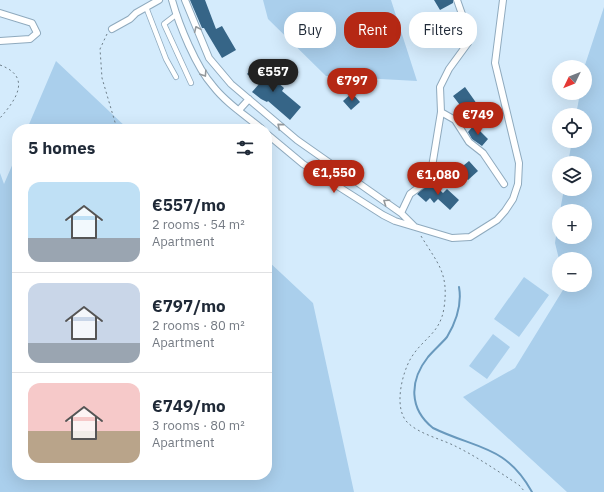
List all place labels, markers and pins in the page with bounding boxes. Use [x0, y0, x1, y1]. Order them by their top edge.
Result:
pin: €557 [249, 59, 297, 93]
pin: €797 [328, 68, 376, 102]
pin: €749 [454, 102, 502, 136]
pin: €1,550 [301, 160, 367, 194]
pin: €1,080 [405, 162, 471, 196]

